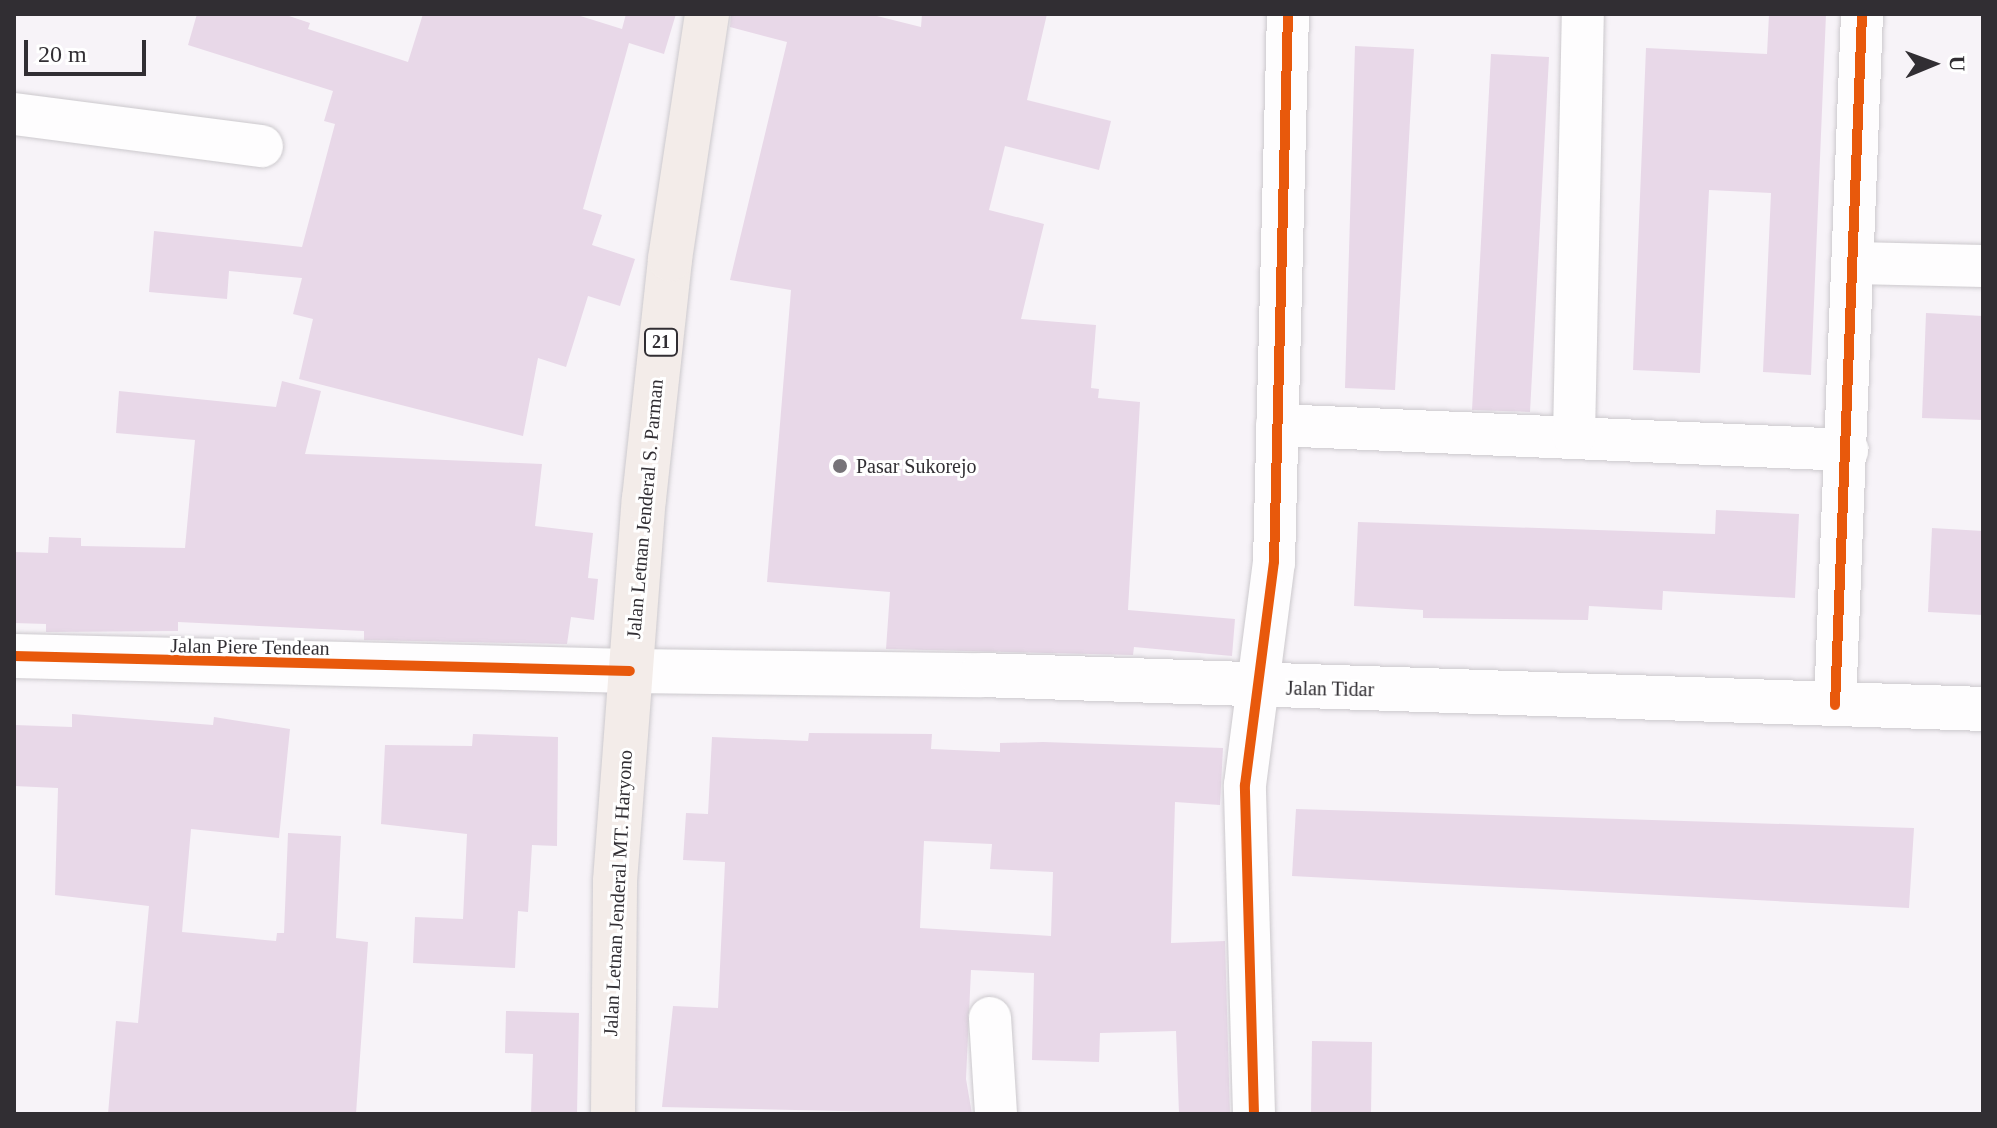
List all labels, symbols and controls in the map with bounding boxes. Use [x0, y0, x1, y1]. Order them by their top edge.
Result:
scale bar [28, 24, 150, 74]
north arrow [1893, 24, 1973, 104]
text: 20 m [38, 41, 87, 67]
text: U [1945, 55, 1970, 72]
road number: 21 [643, 328, 679, 356]
street label: Jalan Letnan Jenderal S. Parman [622, 378, 668, 640]
place label: Pasar Sukorejo [856, 454, 977, 478]
marker: Pasar Sukorejo [831, 457, 849, 475]
street label: Jalan Piere Tendean [170, 634, 330, 660]
street label: Jalan Tidar [1285, 676, 1375, 702]
street label: Jalan Letnan Jenderal MT. Haryono [599, 749, 637, 1037]

